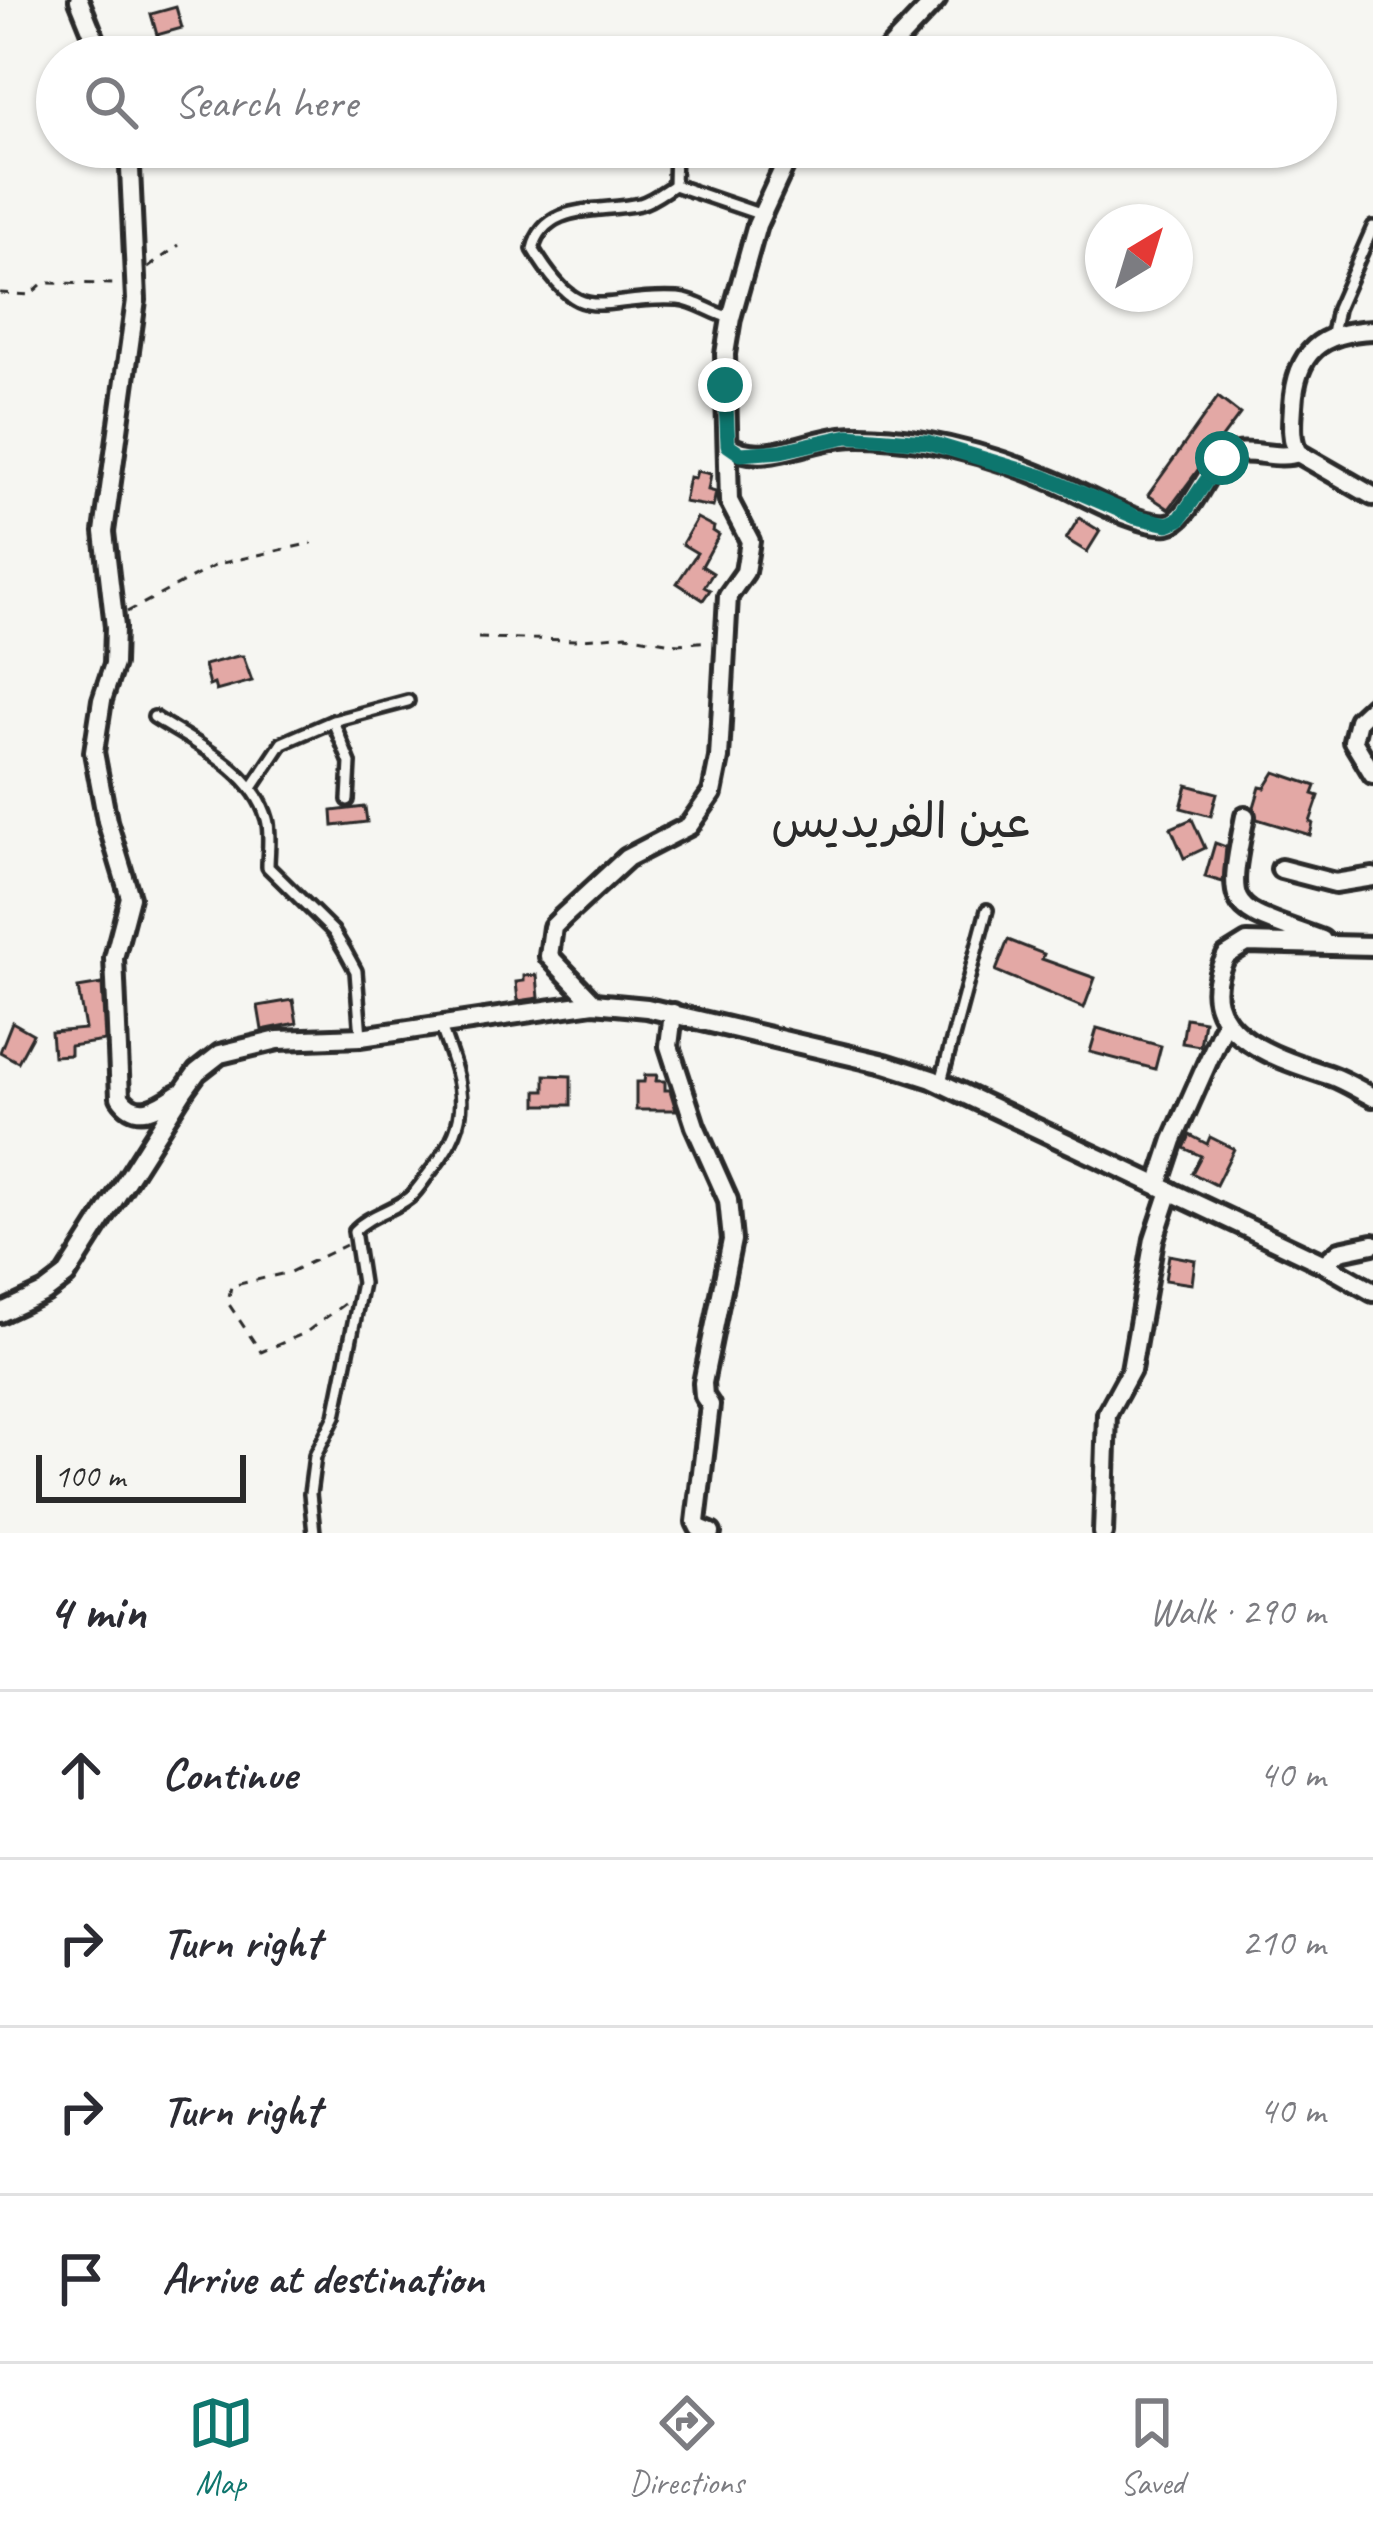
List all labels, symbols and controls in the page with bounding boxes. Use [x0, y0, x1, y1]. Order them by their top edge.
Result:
search box [36, 36, 1337, 168]
icon: search [78, 69, 144, 135]
text: Search here [174, 74, 357, 131]
north arrow [1085, 204, 1193, 312]
route end [698, 358, 752, 412]
route start [1195, 431, 1249, 485]
district label: عين الفريديس [771, 791, 1031, 851]
scale bar [36, 1449, 246, 1502]
text: 100 m [54, 1455, 125, 1497]
text: 4 min [48, 1579, 146, 1643]
text: Walk · 290 m [1149, 1587, 1325, 1636]
icon: ahead [48, 1742, 114, 1808]
text: Continue [162, 1746, 296, 1803]
text: 40 m [1259, 1750, 1325, 1799]
icon: right [48, 1910, 114, 1976]
text: Turn right [162, 1914, 320, 1971]
text: 210 m [1241, 1918, 1325, 1967]
icon: right [48, 2078, 114, 2144]
text: Turn right [162, 2082, 320, 2139]
text: 40 m [1259, 2086, 1325, 2135]
icon: arrive [48, 2246, 114, 2312]
text: Arrive at destination [162, 2250, 484, 2307]
tab: Map [188, 2390, 254, 2504]
tab: Directions [629, 2390, 744, 2504]
tab: Saved [1119, 2390, 1185, 2504]

